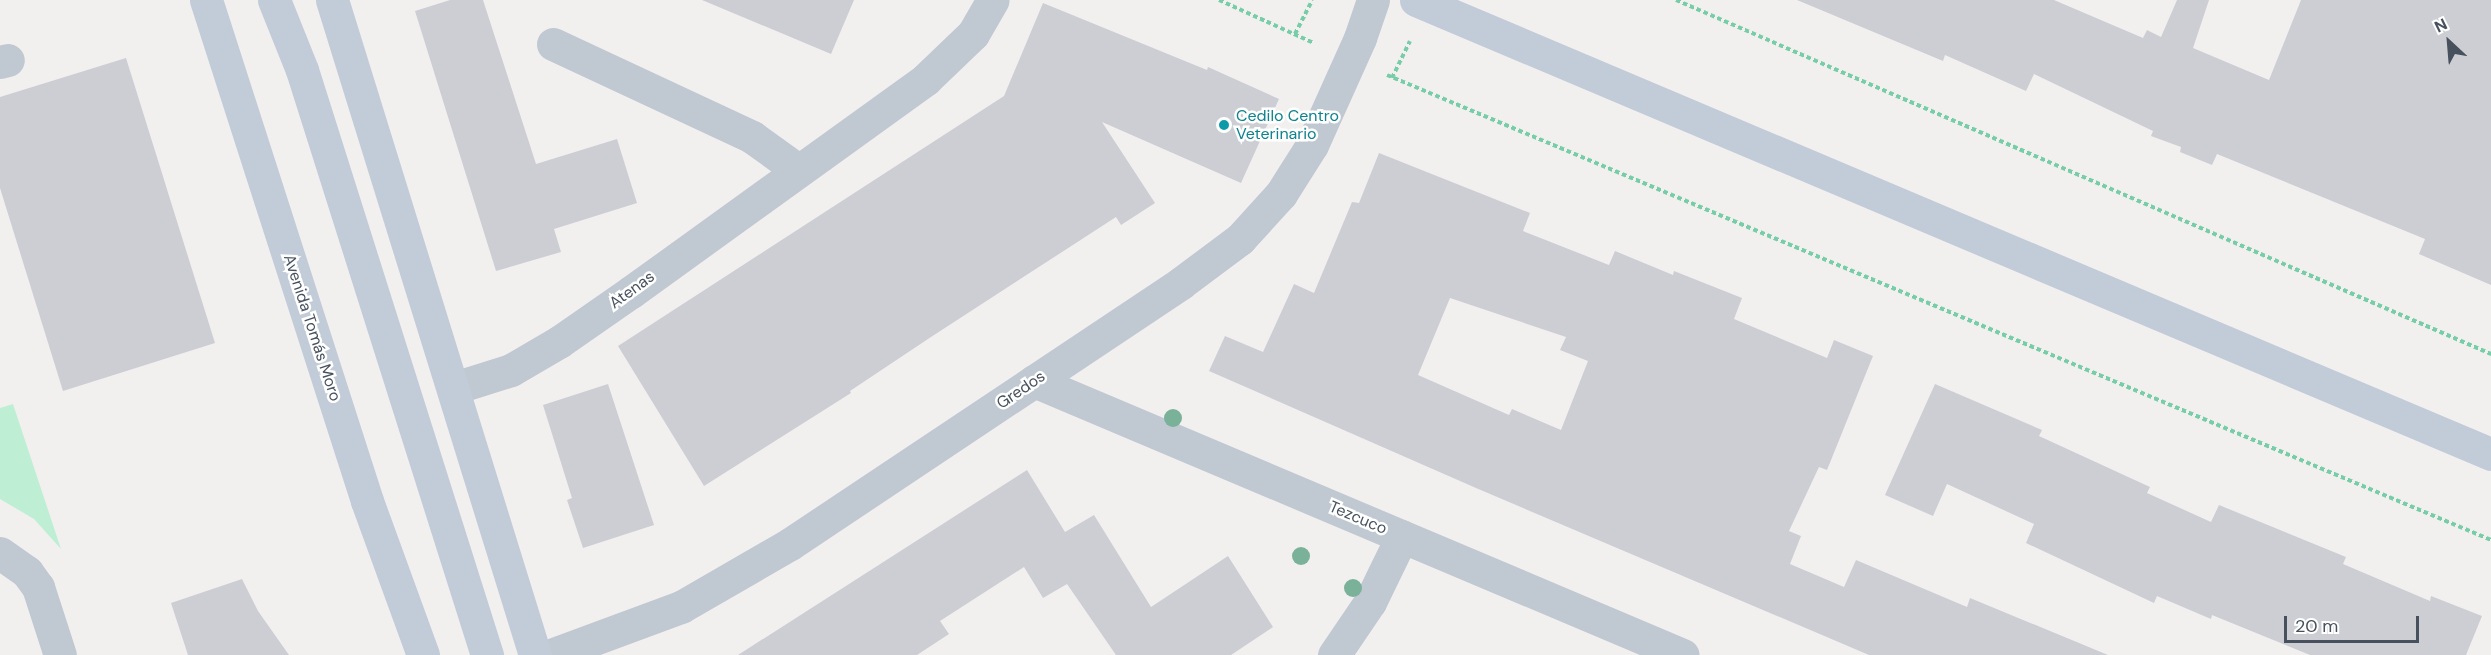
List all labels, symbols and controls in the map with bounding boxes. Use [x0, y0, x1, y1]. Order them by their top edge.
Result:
north arrow [2419, 12, 2479, 72]
text: N [2431, 13, 2451, 37]
place label: Cedilo Centro Veterinario [1236, 106, 1339, 144]
marker: Cedilo Centro Veterinario [1217, 118, 1231, 132]
street label: Avenida Tomás Moro [279, 252, 345, 404]
street label: Atenas [606, 267, 658, 313]
street label: Gredos [993, 367, 1049, 413]
street label: Tezcuco [1326, 497, 1390, 539]
scale bar [2287, 604, 2422, 642]
text: 20 m [2295, 614, 2338, 638]

